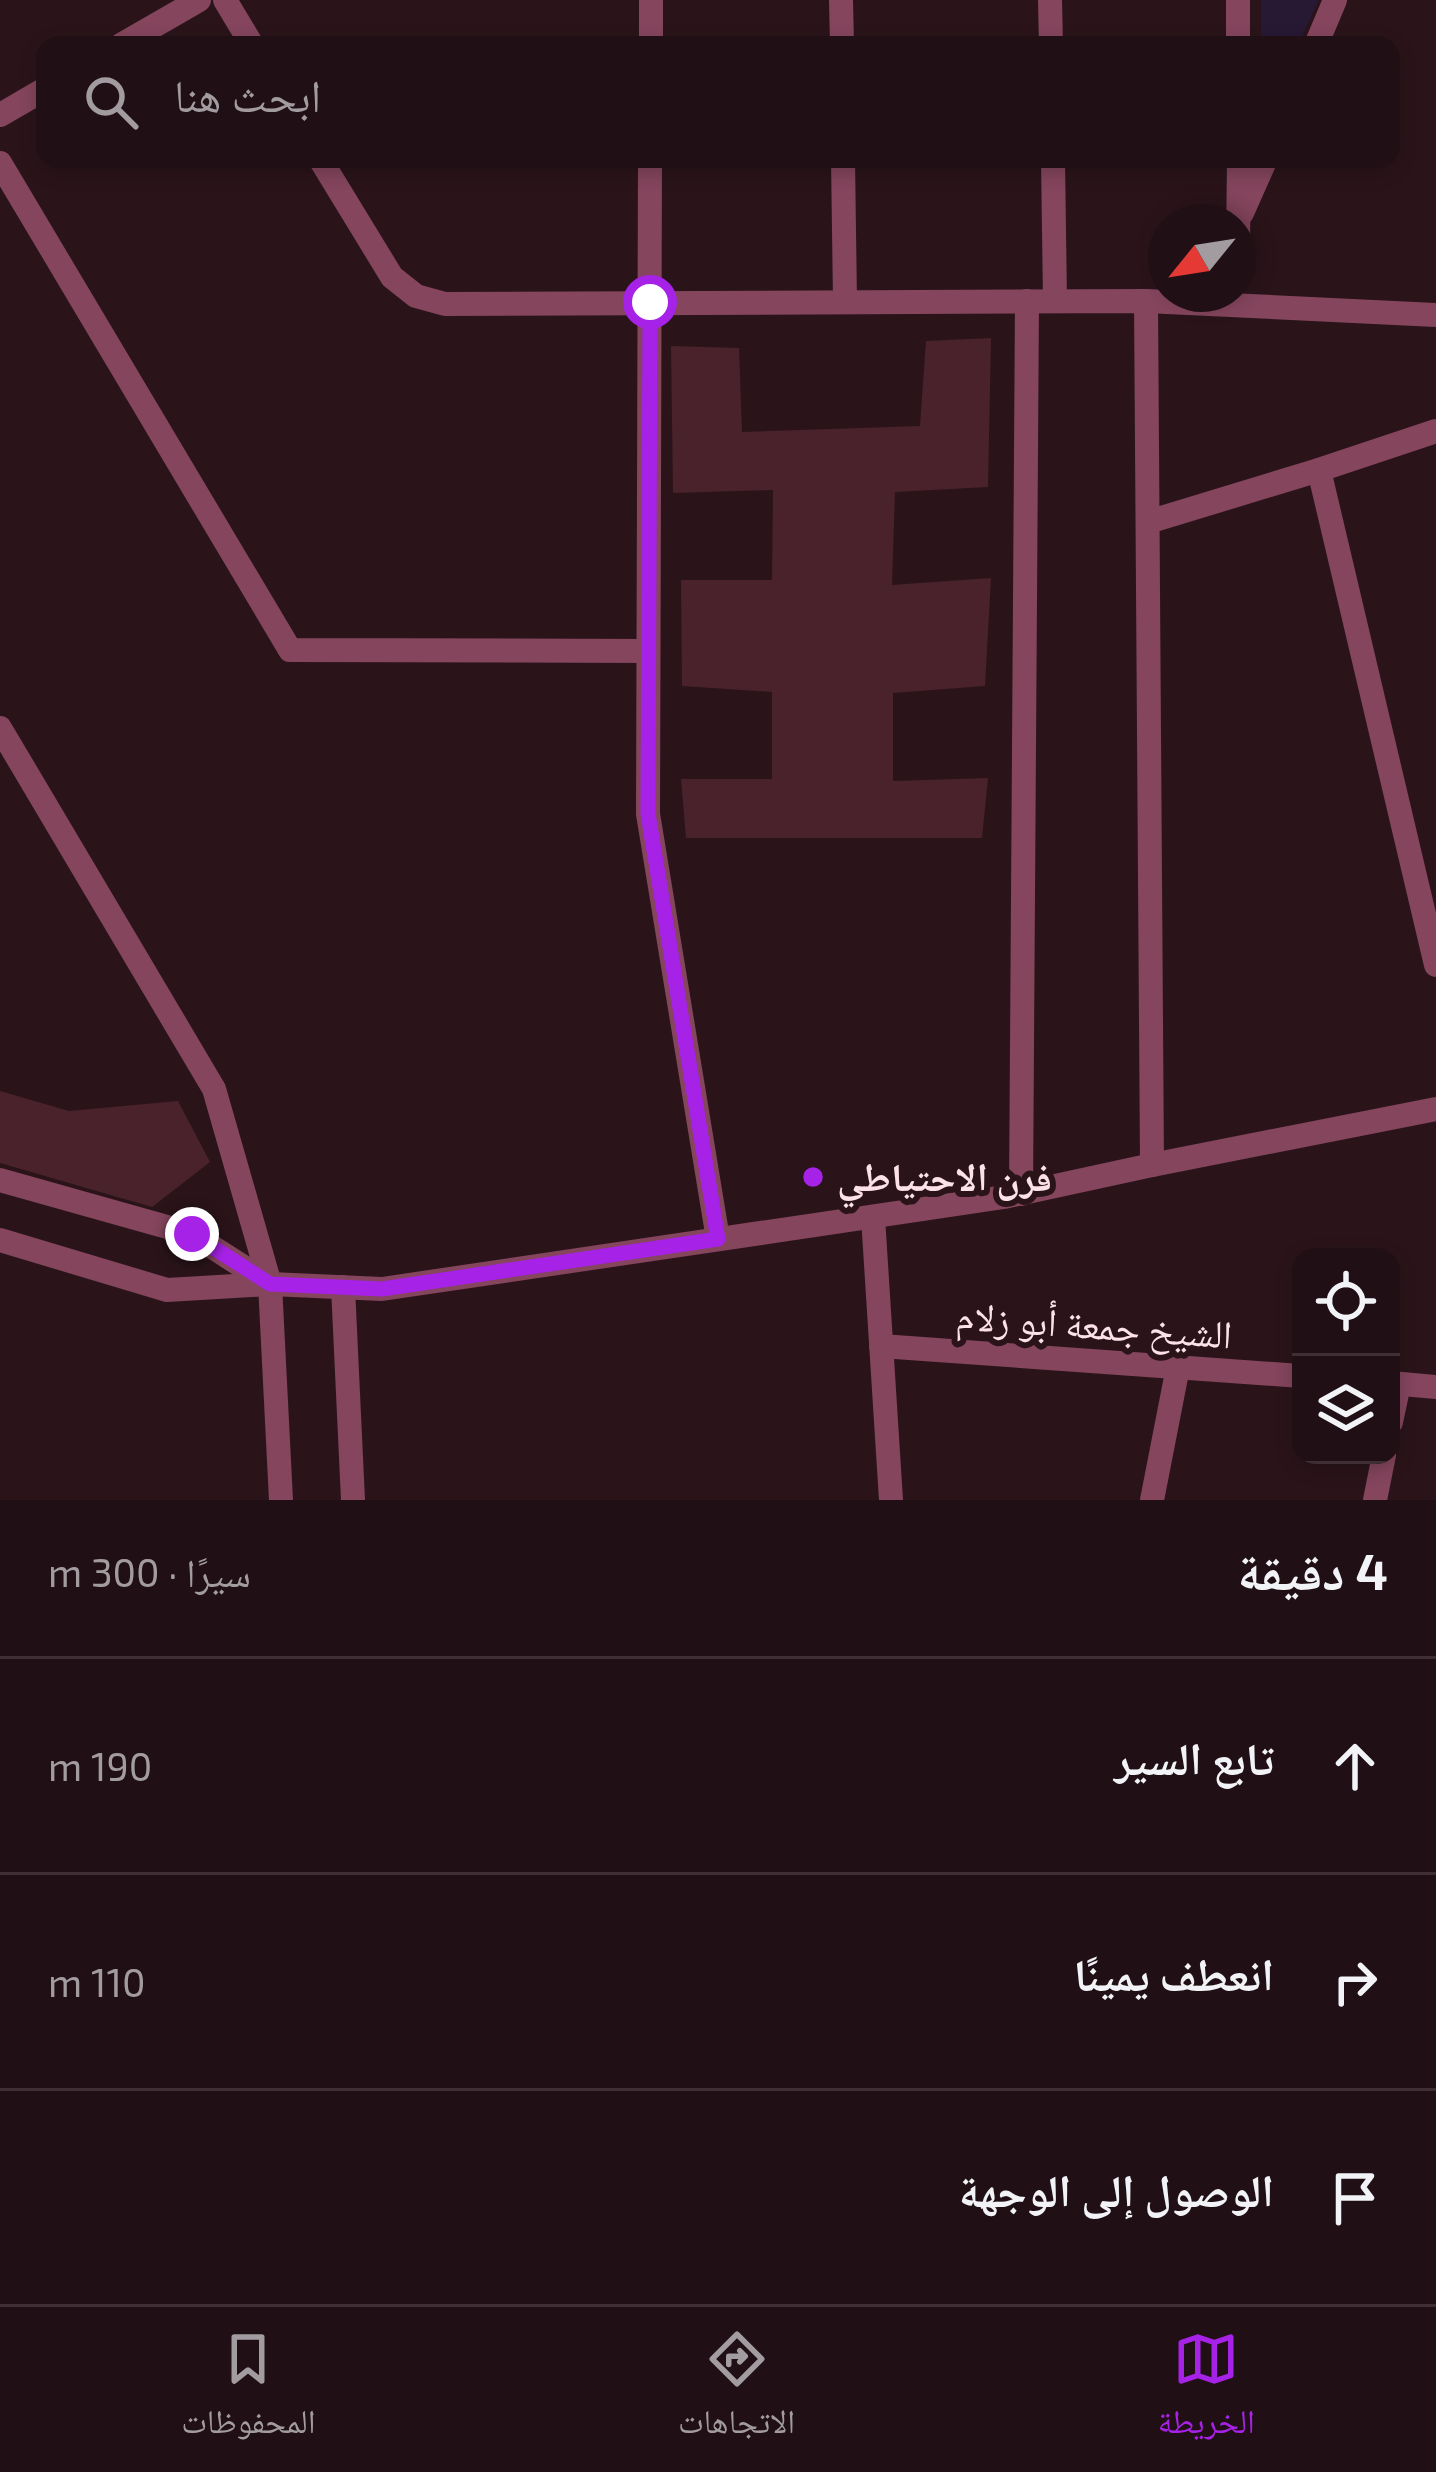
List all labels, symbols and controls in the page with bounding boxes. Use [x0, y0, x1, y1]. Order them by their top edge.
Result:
search box [36, 36, 1400, 168]
text: ابحث هنا [174, 67, 321, 121]
icon: search [78, 69, 144, 135]
north arrow [1148, 204, 1256, 312]
route start [623, 275, 677, 329]
place label: فرن الاحتياطي [837, 1152, 1052, 1209]
marker: فرن الاحتياطي [800, 1164, 826, 1190]
route end [165, 1207, 219, 1261]
map controls [1292, 1248, 1400, 1464]
button: locate [1292, 1248, 1400, 1356]
street label: الشيخ جمعة أبو زلام [954, 1290, 1234, 1362]
button: layers [1292, 1356, 1400, 1464]
text: 4 دقيقة [1237, 1539, 1388, 1600]
text: سيرًا · 300 m [48, 1548, 251, 1595]
text: تابع السير [1114, 1730, 1274, 1784]
icon: ahead [1322, 1733, 1388, 1799]
text: 190 m [48, 1742, 152, 1789]
text: انعطف يمينًا [1073, 1946, 1274, 2000]
icon: right [1322, 1949, 1388, 2015]
text: 110 m [48, 1958, 145, 2005]
text: الوصول إلى الوجهة [959, 2162, 1274, 2216]
icon: arrive [1322, 2165, 1388, 2231]
tab: المحفوظات [181, 2326, 316, 2454]
tab: الاتجاهات [678, 2326, 795, 2454]
tab: الخريطة [1158, 2326, 1255, 2454]

